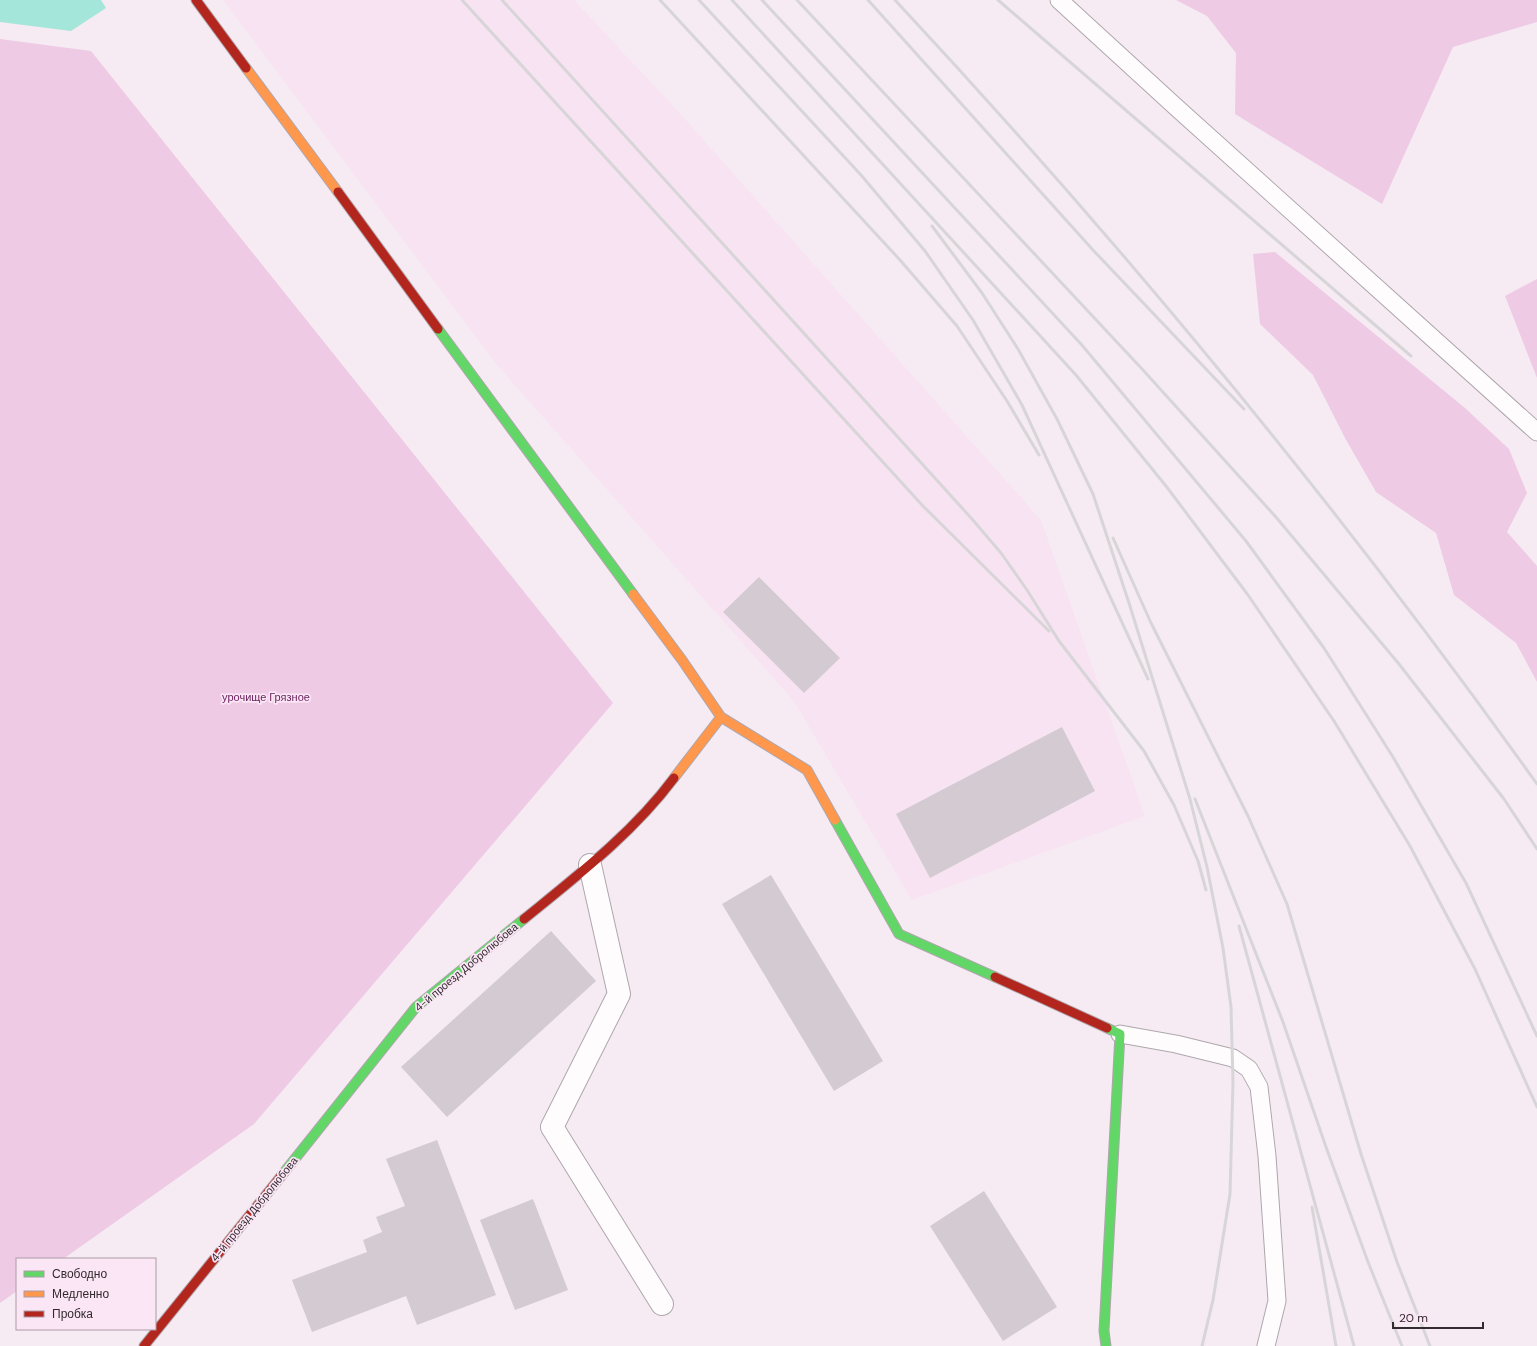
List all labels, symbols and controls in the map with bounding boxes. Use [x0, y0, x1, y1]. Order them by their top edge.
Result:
park label: урочище Грязное [222, 690, 310, 704]
street label: 4-й проезд Добролюбова [411, 919, 521, 1014]
street label: 4-й проезд Добролюбова [207, 1153, 301, 1264]
legend [16, 1258, 156, 1330]
text: Свободно [52, 1266, 107, 1282]
text: Медленно [52, 1286, 109, 1302]
scale bar [1393, 1304, 1483, 1330]
text: Пробка [52, 1306, 93, 1322]
text: 20 m [1399, 1310, 1428, 1326]

